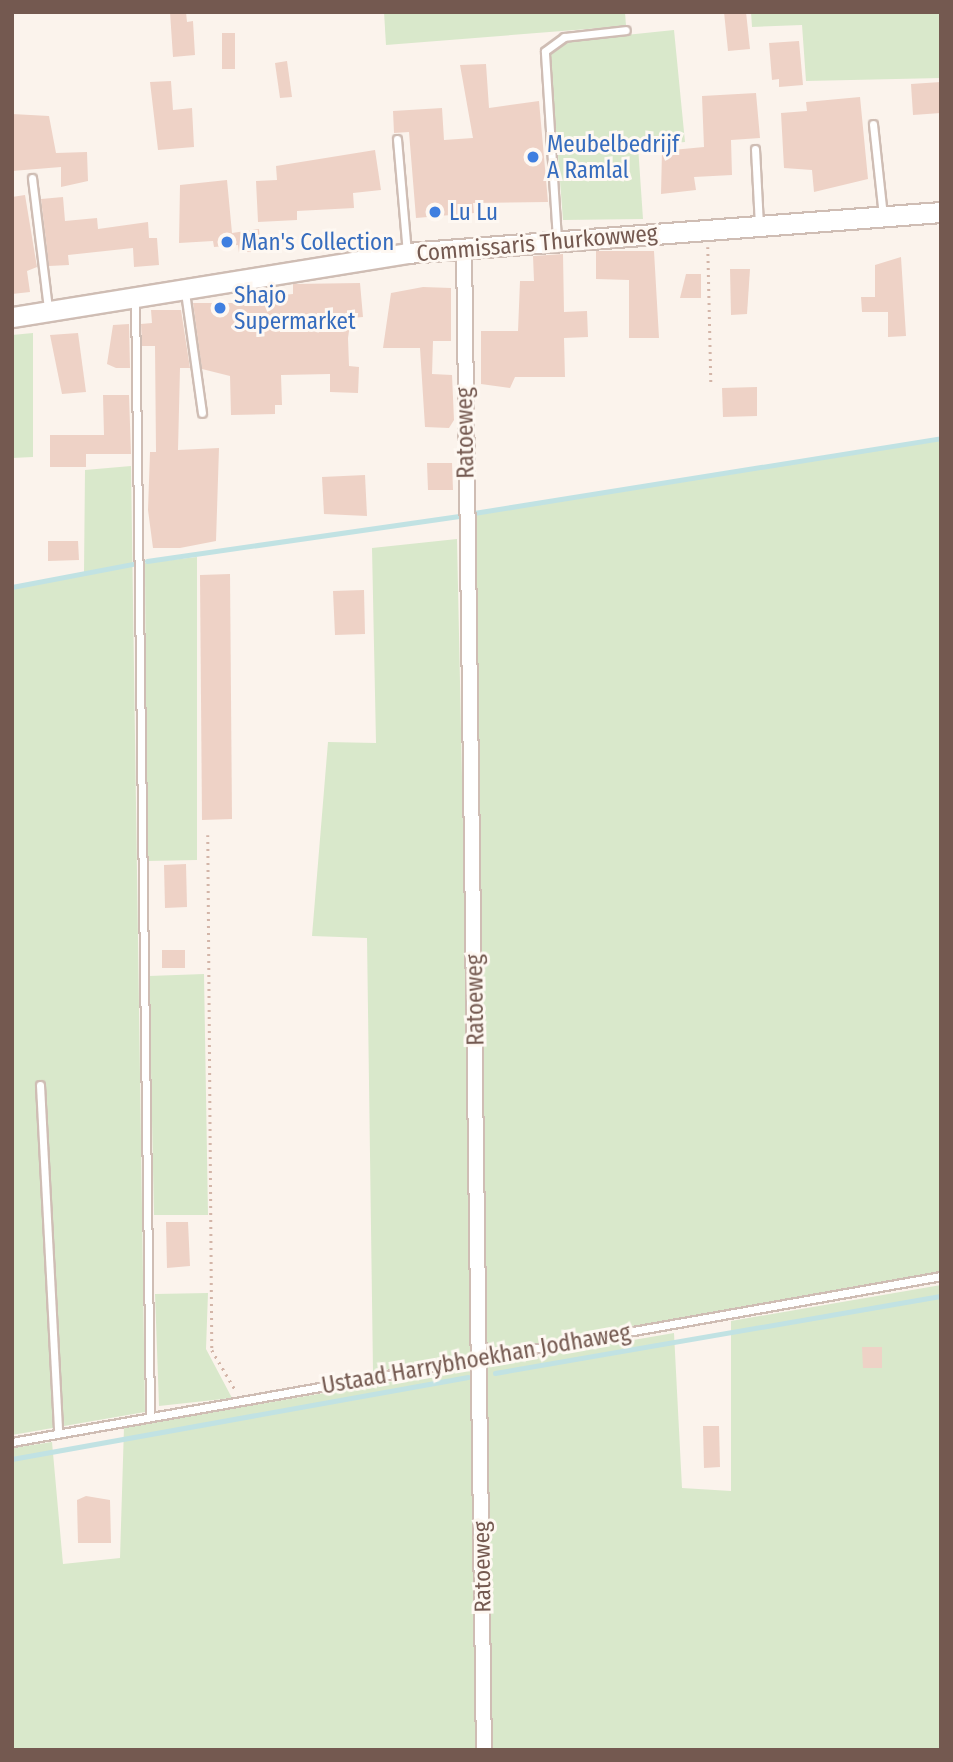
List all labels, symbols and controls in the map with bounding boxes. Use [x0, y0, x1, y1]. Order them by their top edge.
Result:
place label: Meubelbedrijf A Ramlal [547, 130, 679, 184]
marker: Meubelbedrijf A Ramlal [525, 149, 541, 165]
place label: Lu Lu [449, 198, 498, 226]
marker: Lu Lu [427, 204, 443, 220]
street label: Commissaris Thurkowweg [415, 219, 659, 267]
place label: Man's Collection [241, 228, 394, 256]
marker: Man's Collection [219, 234, 235, 250]
place label: Shajo Supermarket [234, 281, 355, 335]
marker: Shajo Supermarket [212, 300, 228, 316]
street label: Ratoeweg [450, 387, 480, 479]
street label: Ratoeweg [460, 954, 490, 1046]
street label: Ustaad Harrybhoekhan Jodhaweg [320, 1318, 632, 1400]
street label: Ratoeweg [467, 1521, 497, 1613]

